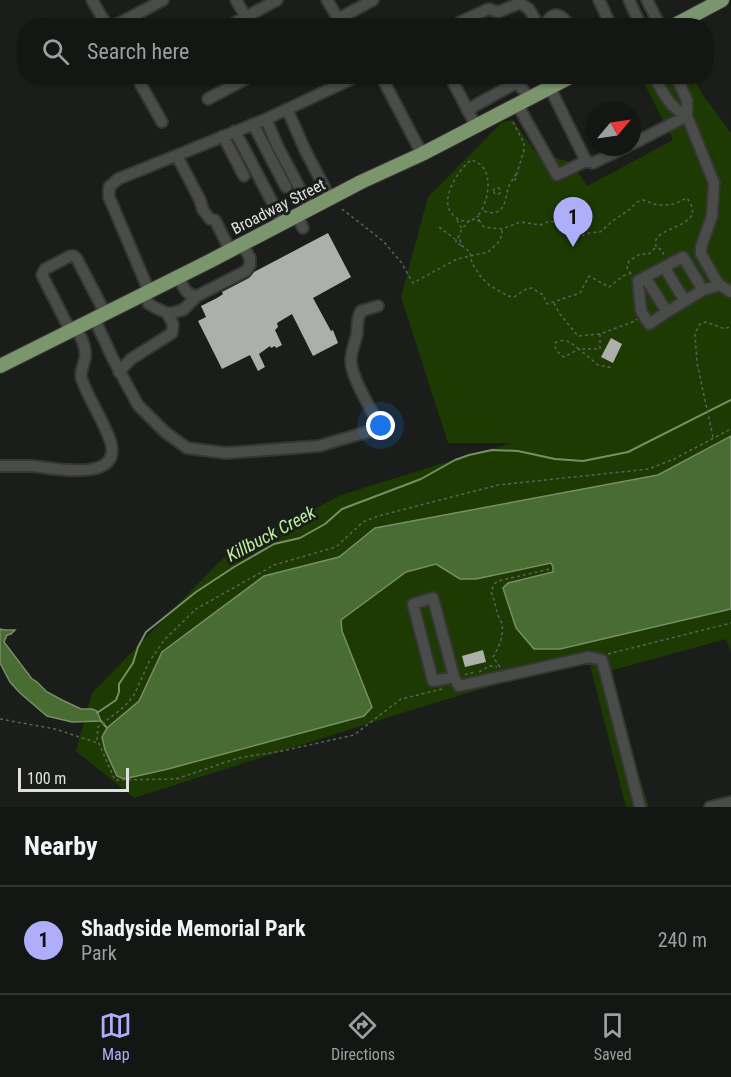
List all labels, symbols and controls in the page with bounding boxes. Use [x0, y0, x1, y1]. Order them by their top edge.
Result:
search box [18, 18, 713, 84]
icon: search [39, 35, 72, 68]
text: Search here [87, 39, 189, 64]
north arrow [587, 102, 641, 156]
street label: Broadway Street [228, 175, 329, 238]
pin: 1 [554, 198, 592, 247]
your location [366, 411, 395, 440]
water label: Killbuck Creek [223, 501, 320, 566]
scale bar [18, 765, 129, 792]
text: 100 m [27, 769, 66, 788]
text: Nearby [24, 831, 98, 861]
text: Shadyside Memorial Park [81, 916, 306, 941]
text: 1 [38, 928, 49, 952]
text: 240 m [658, 928, 707, 952]
text: Park [81, 941, 117, 965]
tab: Map [99, 1009, 132, 1064]
tab: Directions [331, 1009, 395, 1064]
tab: Saved [594, 1009, 632, 1064]

